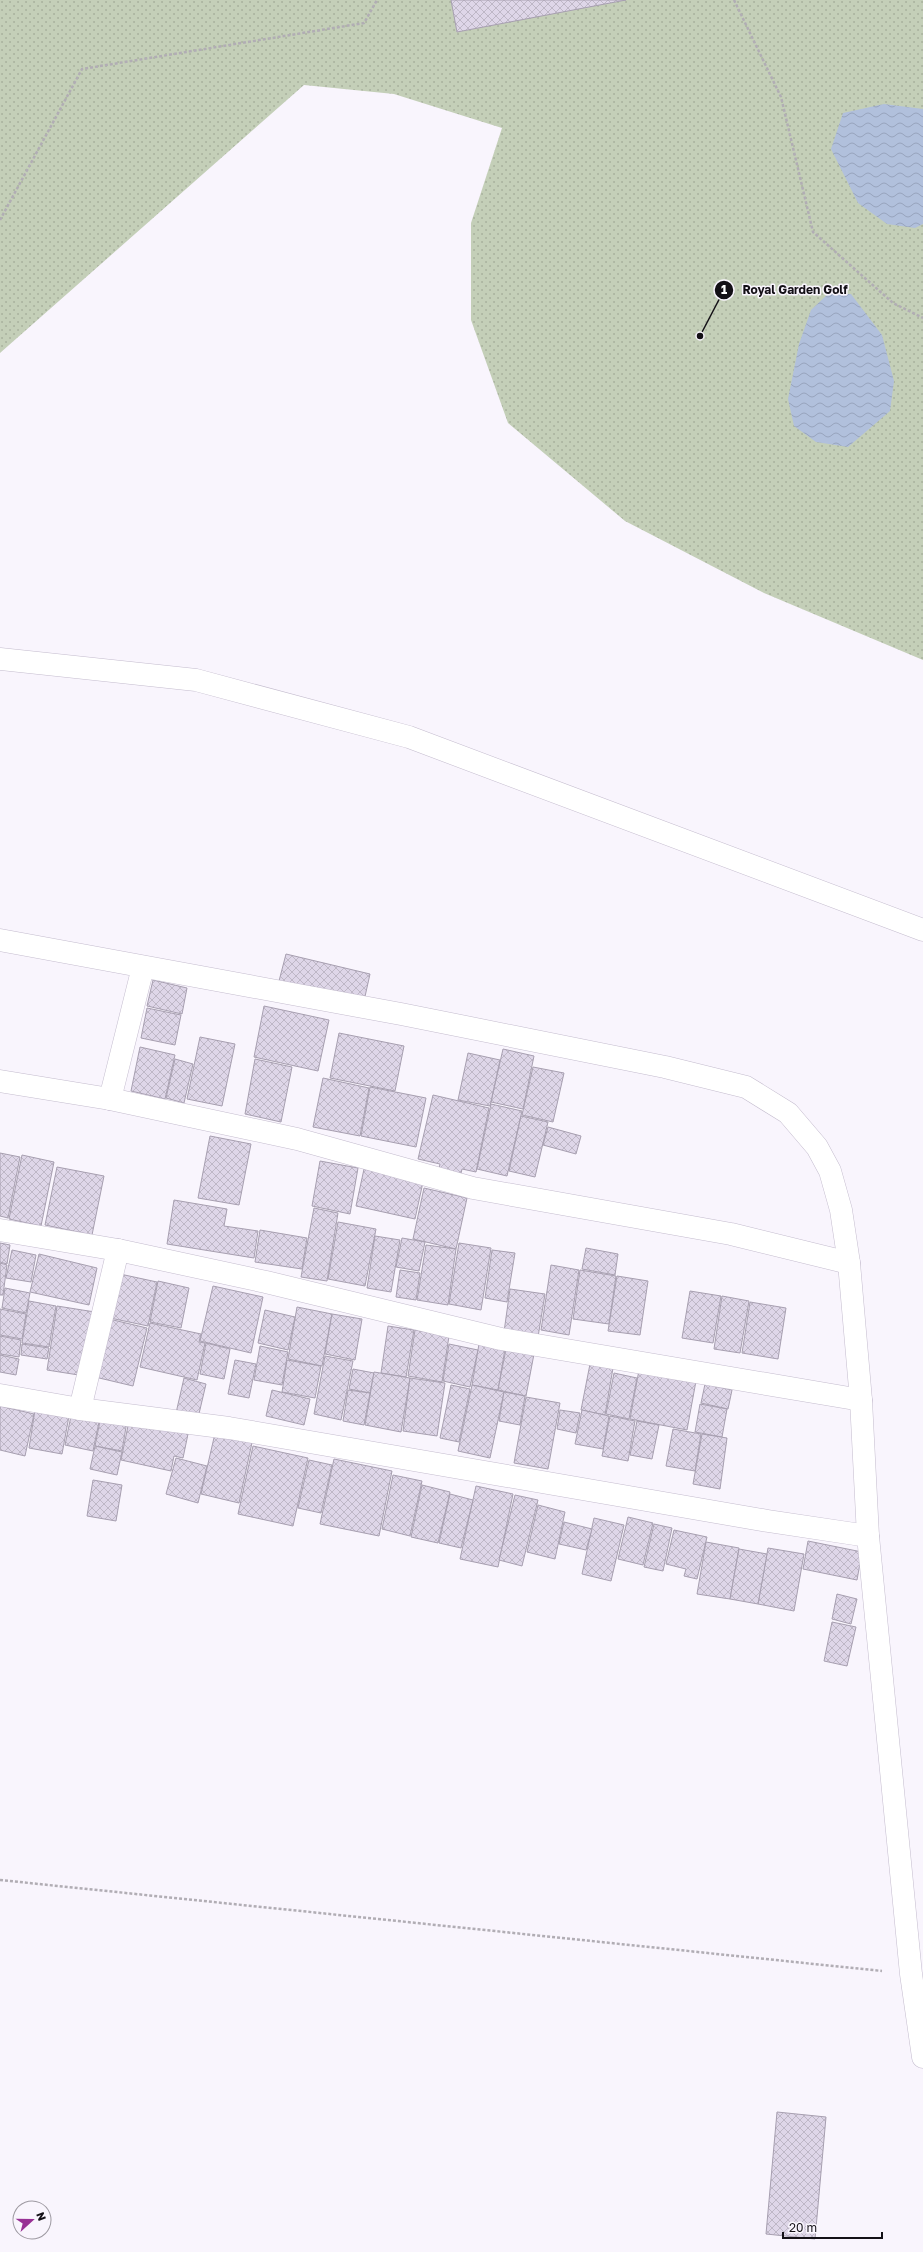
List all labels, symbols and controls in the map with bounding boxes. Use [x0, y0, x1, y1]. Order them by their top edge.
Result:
callout: Royal Garden Golf [714, 278, 855, 302]
text: 1 [721, 282, 727, 297]
text: Royal Garden Golf [742, 282, 848, 297]
north arrow [12, 2200, 52, 2240]
text: N [34, 2210, 49, 2222]
scale bar [783, 2214, 882, 2240]
text: 20 m [789, 2220, 817, 2235]

